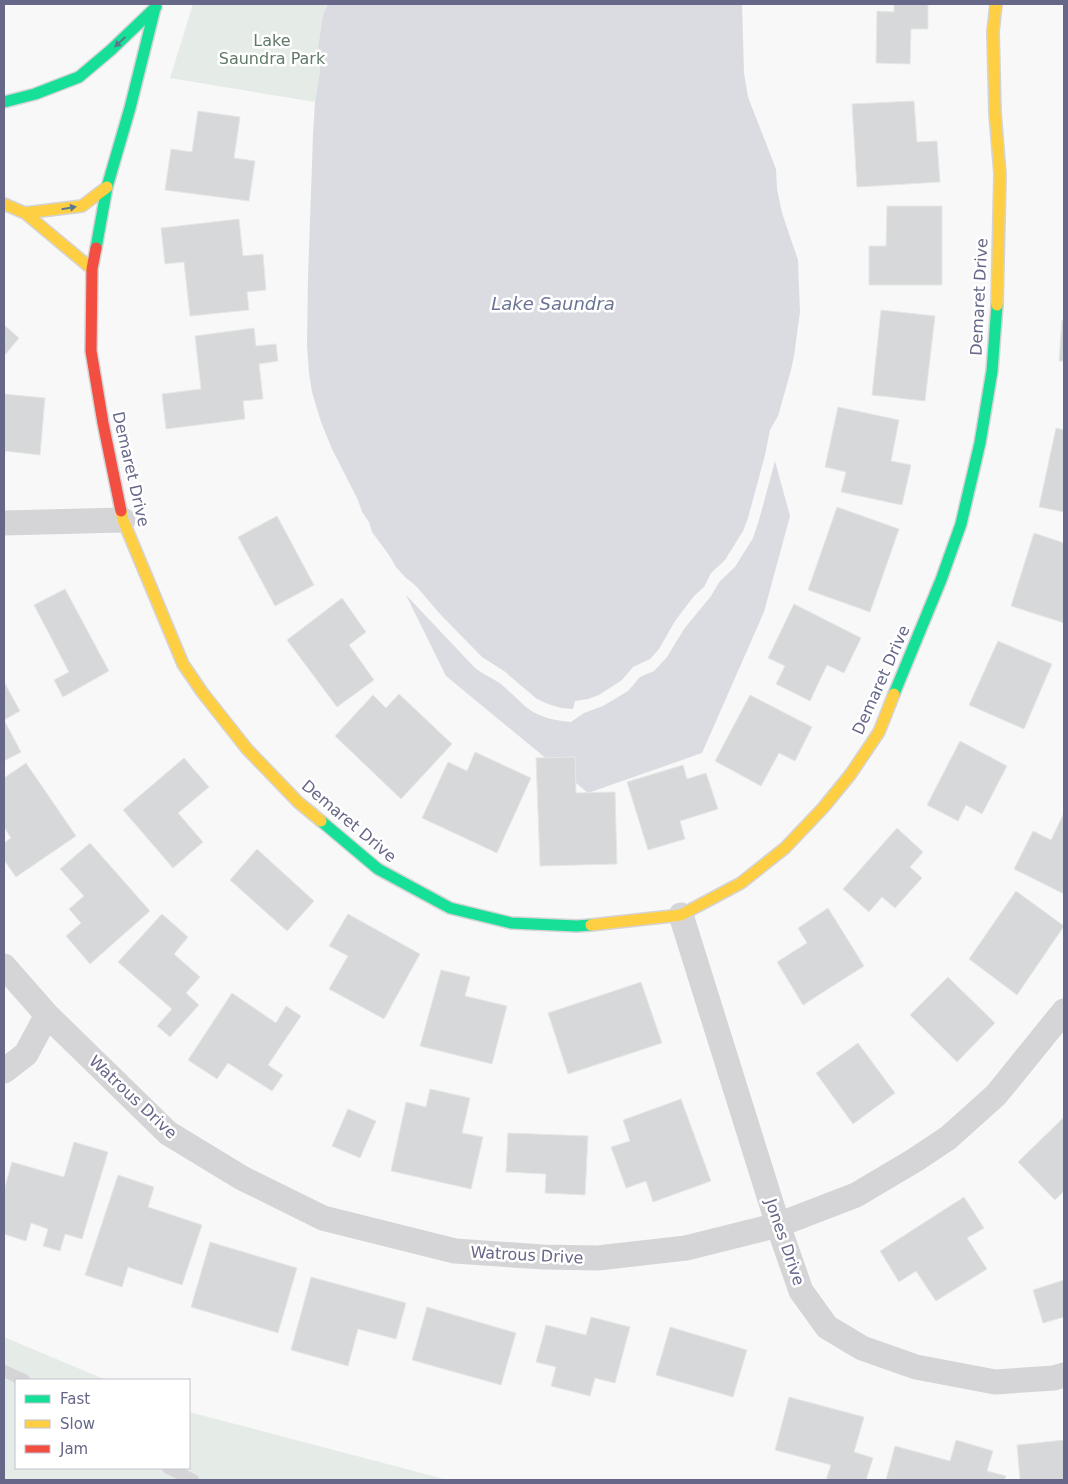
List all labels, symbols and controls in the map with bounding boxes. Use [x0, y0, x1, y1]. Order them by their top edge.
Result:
park label: Lake Saundra Park [219, 31, 326, 68]
one-way arrow [114, 36, 126, 48]
one-way arrow [61, 204, 77, 212]
street label: Demaret Drive [966, 238, 992, 356]
water label: Lake Saundra [491, 293, 615, 314]
street label: Demaret Drive [109, 410, 153, 528]
street label: Demaret Drive [848, 622, 914, 738]
street label: Demaret Drive [298, 776, 400, 866]
street label: Watrous Drive [85, 1051, 181, 1143]
street label: Jones Drive [761, 1195, 809, 1288]
street label: Watrous Drive [470, 1243, 584, 1267]
legend [15, 1379, 190, 1469]
text: Fast [60, 1390, 90, 1408]
text: Slow [60, 1415, 95, 1433]
text: Jam [59, 1440, 88, 1458]

